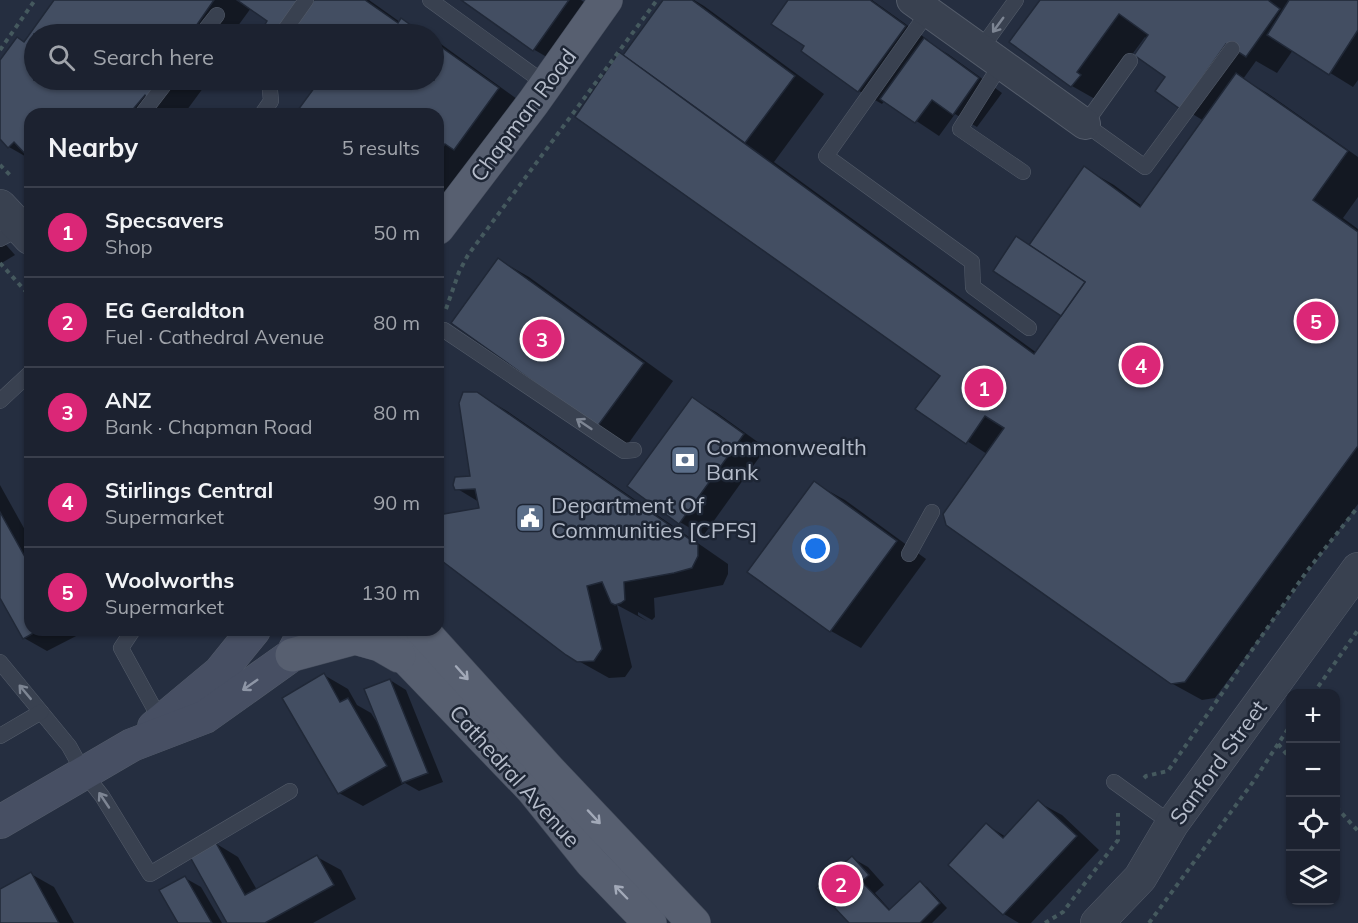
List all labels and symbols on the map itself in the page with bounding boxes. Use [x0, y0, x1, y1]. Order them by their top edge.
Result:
one-way arrow [991, 16, 1004, 32]
street label: Chapman Road [464, 43, 582, 187]
pin: 5 [1296, 298, 1336, 344]
pin: 3 [522, 316, 562, 362]
pin: 4 [1122, 342, 1160, 388]
pin: 1 [964, 366, 1004, 410]
one-way arrow [576, 418, 593, 430]
place label: Commonwealth Bank [706, 433, 867, 486]
bank icon: Commonwealth Bank [669, 444, 701, 476]
place label: Department Of Communities [CPFS] [551, 491, 758, 544]
public building icon: Department Of Communities [CPFS] [514, 502, 546, 534]
your location [801, 534, 830, 563]
one-way arrow [455, 665, 469, 680]
one-way arrow [242, 679, 259, 691]
one-way arrow [18, 685, 32, 700]
street label: Sanford Street [1163, 694, 1273, 830]
street label: Cathedral Avenue [444, 699, 586, 853]
one-way arrow [98, 791, 111, 808]
one-way arrow [586, 809, 601, 824]
pin: 2 [822, 862, 860, 906]
one-way arrow [613, 885, 628, 900]

